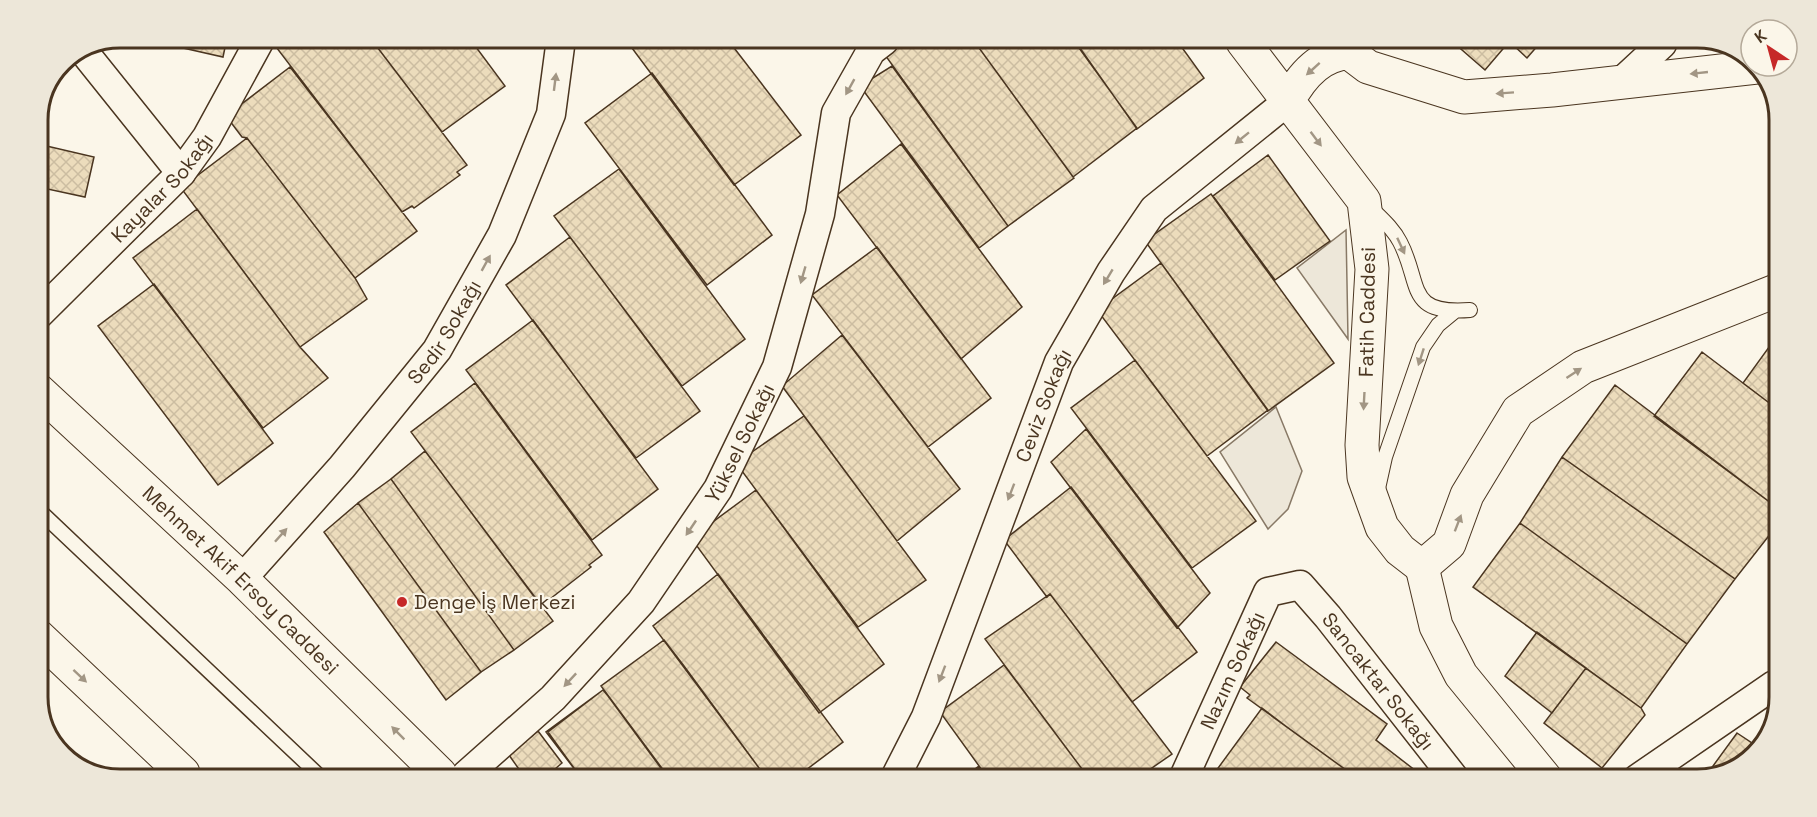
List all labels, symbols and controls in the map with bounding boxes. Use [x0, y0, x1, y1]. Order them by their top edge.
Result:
north arrow [1739, 18, 1799, 78]
text: K [1750, 25, 1771, 48]
one-way arrow [1306, 62, 1321, 75]
one-way arrow [1689, 68, 1708, 78]
one-way arrow [551, 73, 560, 92]
one-way arrow [845, 79, 856, 95]
one-way arrow [1495, 89, 1514, 98]
street label: Kayalar Sokağı [105, 128, 219, 248]
one-way arrow [1310, 130, 1322, 146]
one-way arrow [1235, 131, 1250, 144]
one-way arrow [1396, 237, 1405, 254]
street label: Fatih Caddesi [1353, 247, 1381, 377]
one-way arrow [481, 254, 491, 271]
one-way arrow [798, 266, 807, 284]
one-way arrow [1103, 269, 1113, 286]
street label: Sedir Sokağı [402, 275, 487, 389]
street label: Ceviz Sokağı [1010, 344, 1077, 466]
one-way arrow [1415, 348, 1425, 366]
one-way arrow [1566, 368, 1582, 379]
street label: Yüksel Sokağı [699, 379, 780, 508]
one-way arrow [1360, 391, 1369, 410]
street label: Mehmet Akif Ersoy Caddesi [137, 480, 345, 680]
one-way arrow [1005, 483, 1015, 501]
one-way arrow [1453, 513, 1463, 531]
one-way arrow [685, 520, 697, 536]
one-way arrow [274, 528, 287, 543]
place label: Denge İş Merkezi [414, 589, 575, 615]
marker: Denge İş Merkezi [395, 595, 409, 609]
street label: Nazım Sokağı [1194, 607, 1270, 733]
street label: Sancaktar Sokağı [1316, 607, 1440, 755]
one-way arrow [937, 666, 947, 684]
one-way arrow [73, 669, 88, 683]
one-way arrow [564, 672, 577, 687]
one-way arrow [392, 727, 406, 741]

